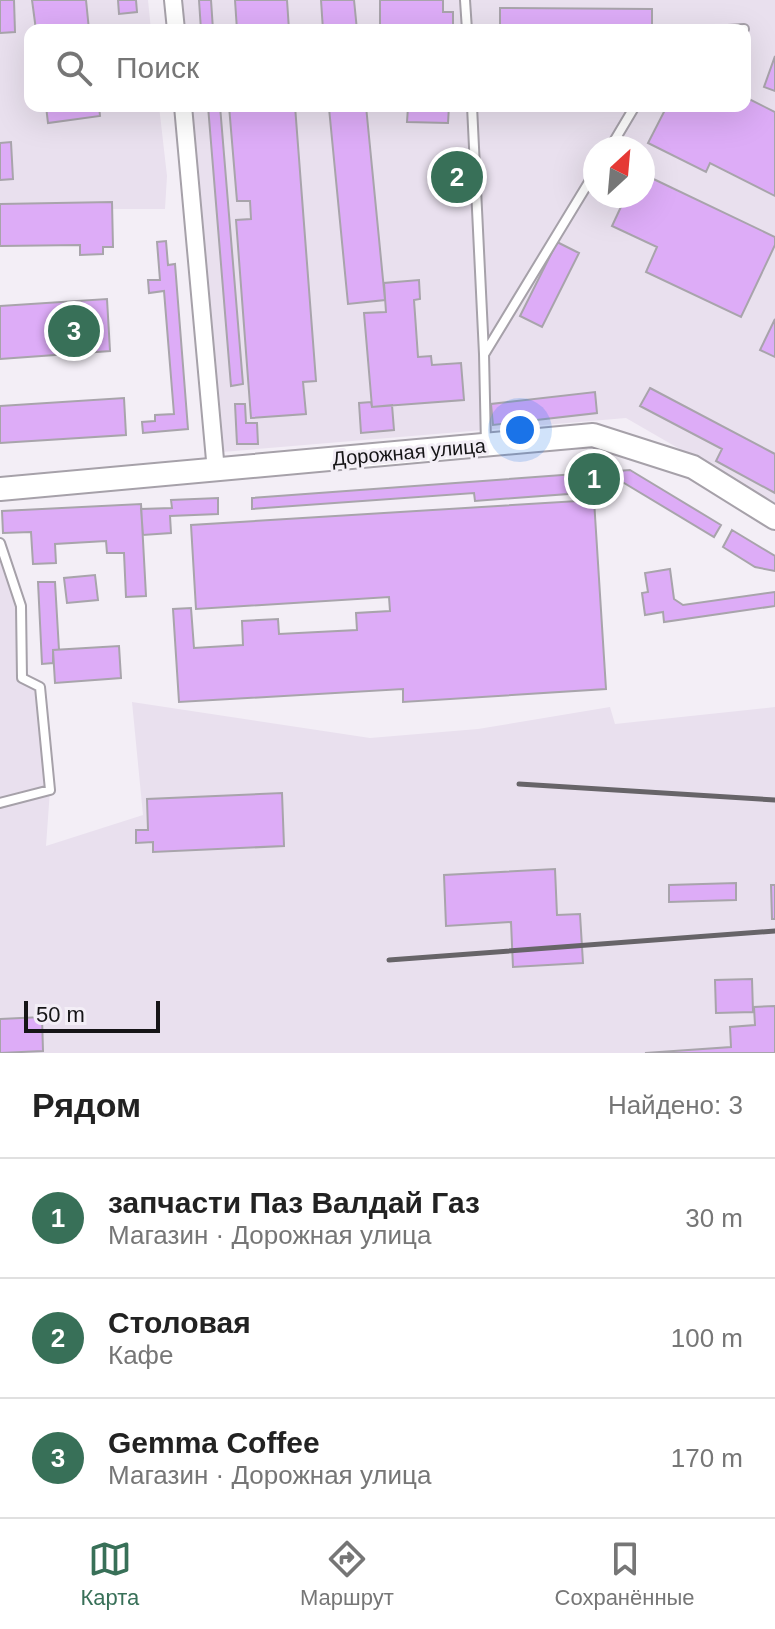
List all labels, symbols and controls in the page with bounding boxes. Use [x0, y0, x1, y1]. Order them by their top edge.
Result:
search box [24, 24, 751, 112]
icon: search [52, 46, 96, 90]
text: Поиск [116, 51, 199, 84]
north arrow [583, 136, 655, 208]
pin: 2 [431, 147, 483, 207]
pin: 3 [48, 301, 100, 361]
your location [500, 410, 540, 450]
street label: Дорожная улица [331, 434, 487, 470]
pin: 1 [568, 449, 620, 509]
scale bar [24, 997, 160, 1033]
text: 50 m [36, 1002, 85, 1027]
text: Рядом [32, 1086, 141, 1124]
text: Найдено: 3 [608, 1090, 743, 1120]
text: запчасти Паз Валдай Газ [108, 1186, 480, 1219]
text: 1 [51, 1203, 65, 1233]
text: 30 m [685, 1203, 743, 1233]
text: Магазин · Дорожная улица [108, 1220, 431, 1250]
text: Столовая [108, 1306, 251, 1339]
text: 2 [51, 1323, 65, 1353]
text: 100 m [671, 1323, 743, 1353]
text: Кафе [108, 1340, 173, 1370]
text: Gemma Coffee [108, 1426, 320, 1459]
text: 3 [51, 1443, 65, 1473]
text: 170 m [671, 1443, 743, 1473]
text: Магазин · Дорожная улица [108, 1460, 431, 1490]
tab: Карта [80, 1537, 139, 1611]
tab: Маршрут [300, 1537, 394, 1611]
tab: Сохранённые [555, 1537, 695, 1611]

